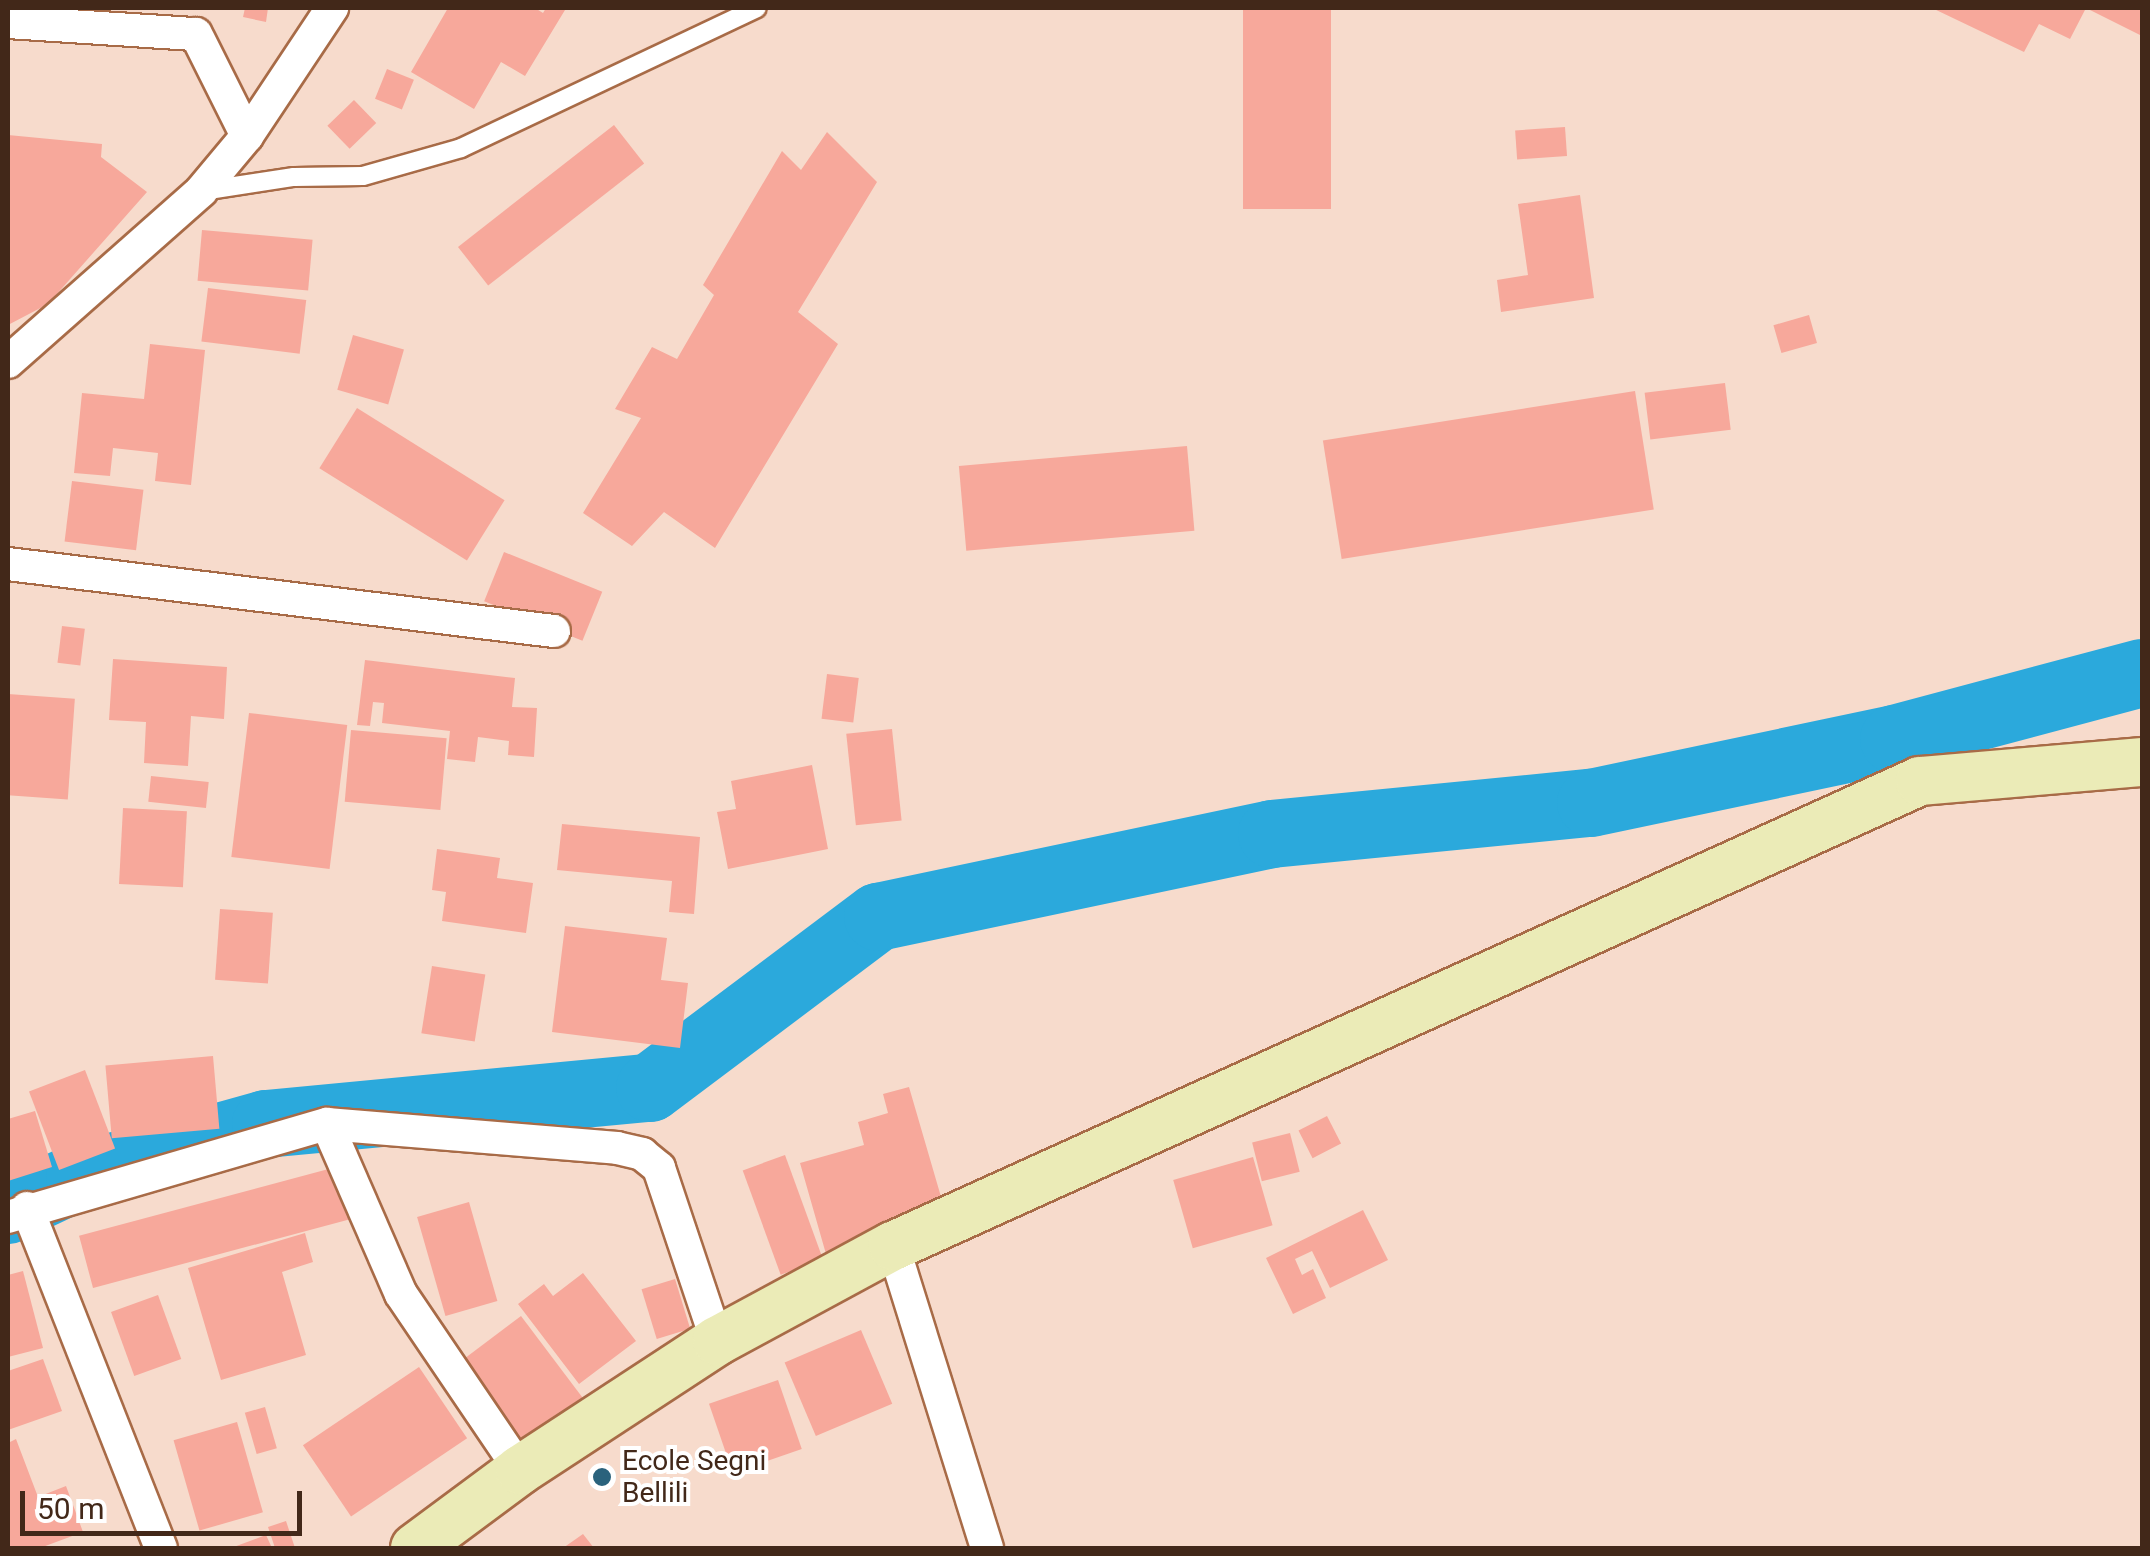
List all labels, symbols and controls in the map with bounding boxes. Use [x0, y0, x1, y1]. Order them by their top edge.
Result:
place label: Ecole Segni Bellili [622, 1444, 766, 1510]
marker: Ecole Segni Bellili [591, 1466, 613, 1488]
scale bar [25, 1471, 308, 1533]
text: 50 m [37, 1491, 104, 1526]

